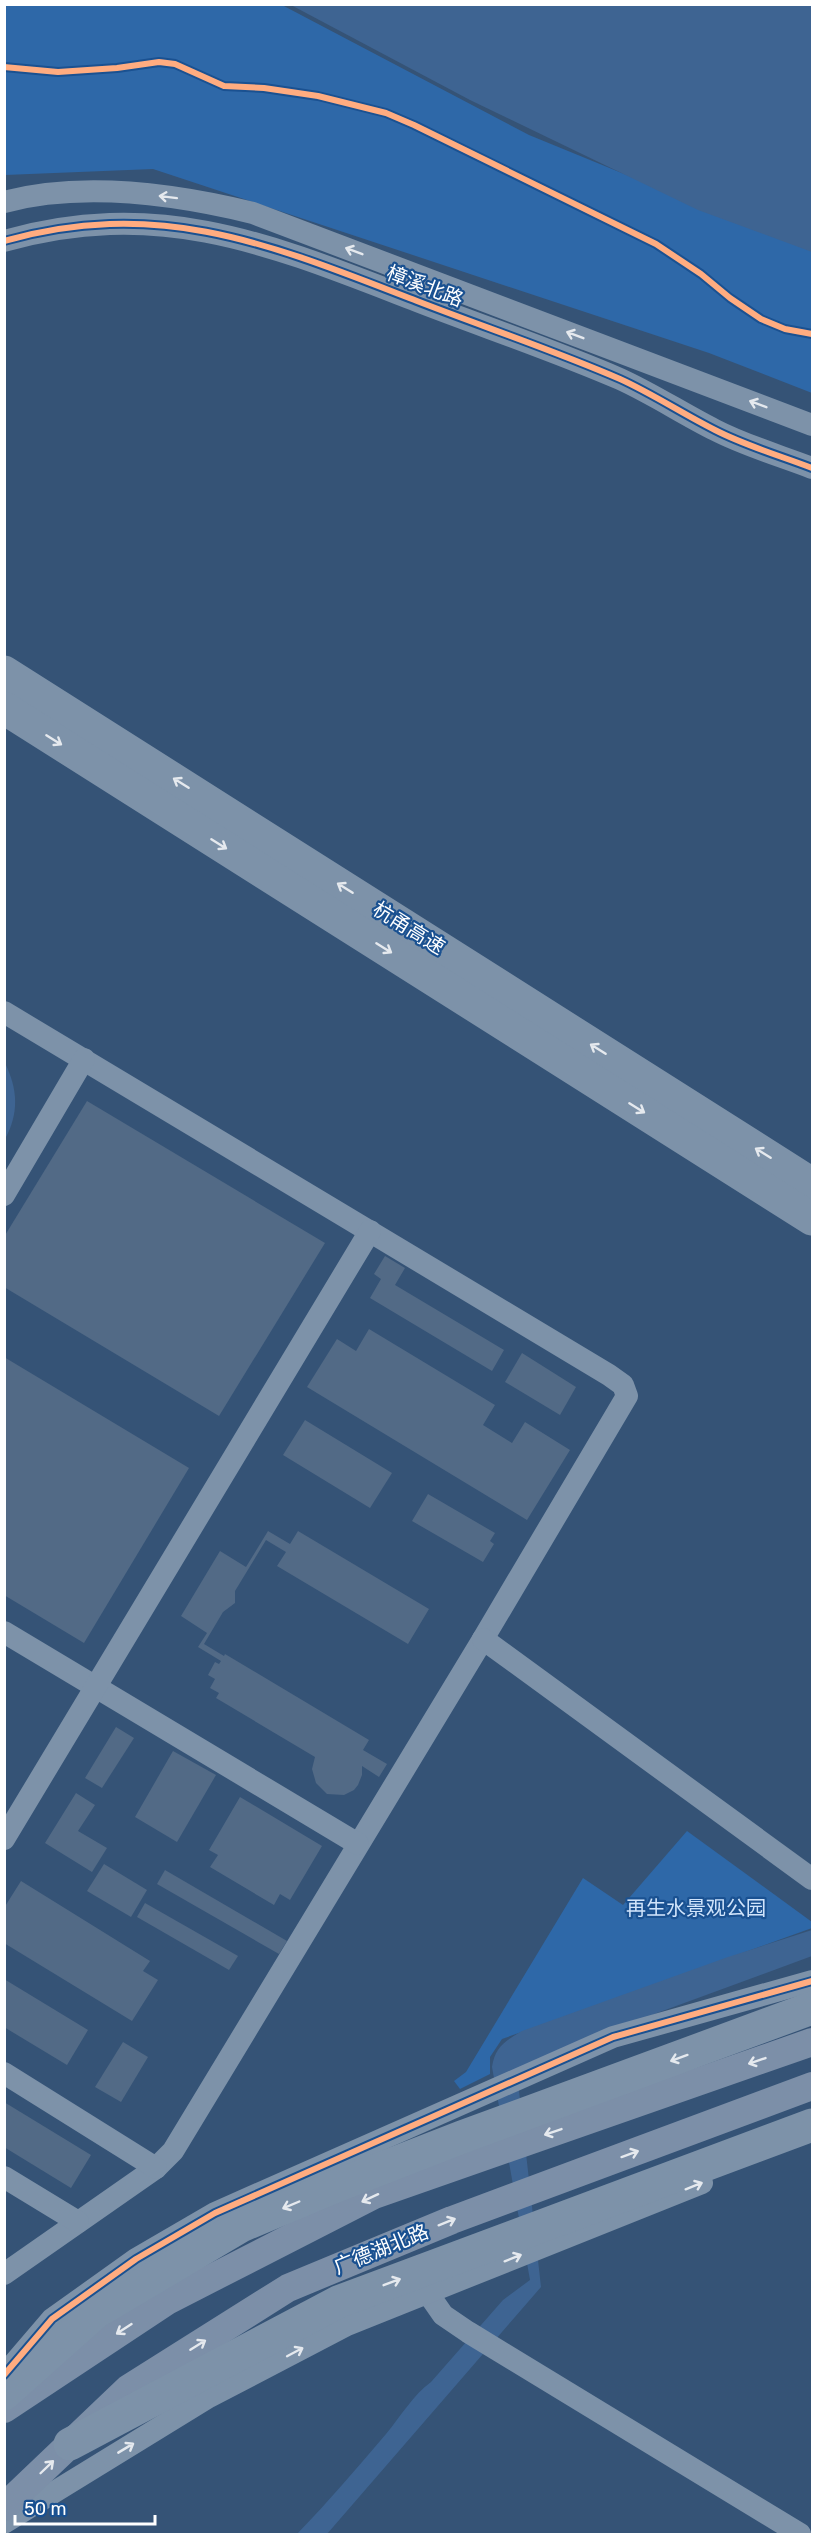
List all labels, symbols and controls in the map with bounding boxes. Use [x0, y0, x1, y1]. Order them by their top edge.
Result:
one-way arrow [158, 191, 178, 202]
one-way arrow [345, 245, 364, 256]
street label: 樟溪北路 [383, 260, 467, 312]
one-way arrow [567, 329, 585, 340]
one-way arrow [749, 398, 768, 409]
one-way arrow [45, 734, 62, 746]
one-way arrow [172, 777, 189, 790]
one-way arrow [210, 838, 227, 850]
one-way arrow [337, 881, 354, 893]
street label: 杭甬高速 [369, 897, 449, 959]
one-way arrow [375, 942, 391, 954]
one-way arrow [590, 1042, 607, 1055]
one-way arrow [628, 1103, 645, 1115]
one-way arrow [755, 1147, 772, 1159]
park label: 再生水景观公园 [626, 1896, 766, 1920]
one-way arrow [670, 2053, 689, 2064]
one-way arrow [748, 2056, 767, 2067]
one-way arrow [544, 2128, 563, 2139]
one-way arrow [620, 2148, 639, 2159]
one-way arrow [684, 2180, 703, 2191]
one-way arrow [361, 2192, 379, 2204]
one-way arrow [282, 2200, 300, 2211]
one-way arrow [437, 2216, 456, 2227]
street label: 广德湖北路 [330, 2219, 432, 2279]
one-way arrow [503, 2252, 522, 2263]
one-way arrow [382, 2275, 401, 2286]
one-way arrow [116, 2324, 133, 2336]
one-way arrow [189, 2338, 206, 2351]
one-way arrow [286, 2346, 304, 2357]
one-way arrow [117, 2442, 134, 2454]
one-way arrow [39, 2460, 54, 2474]
scale bar [15, 2488, 154, 2526]
text: 50 m [24, 2498, 67, 2520]

